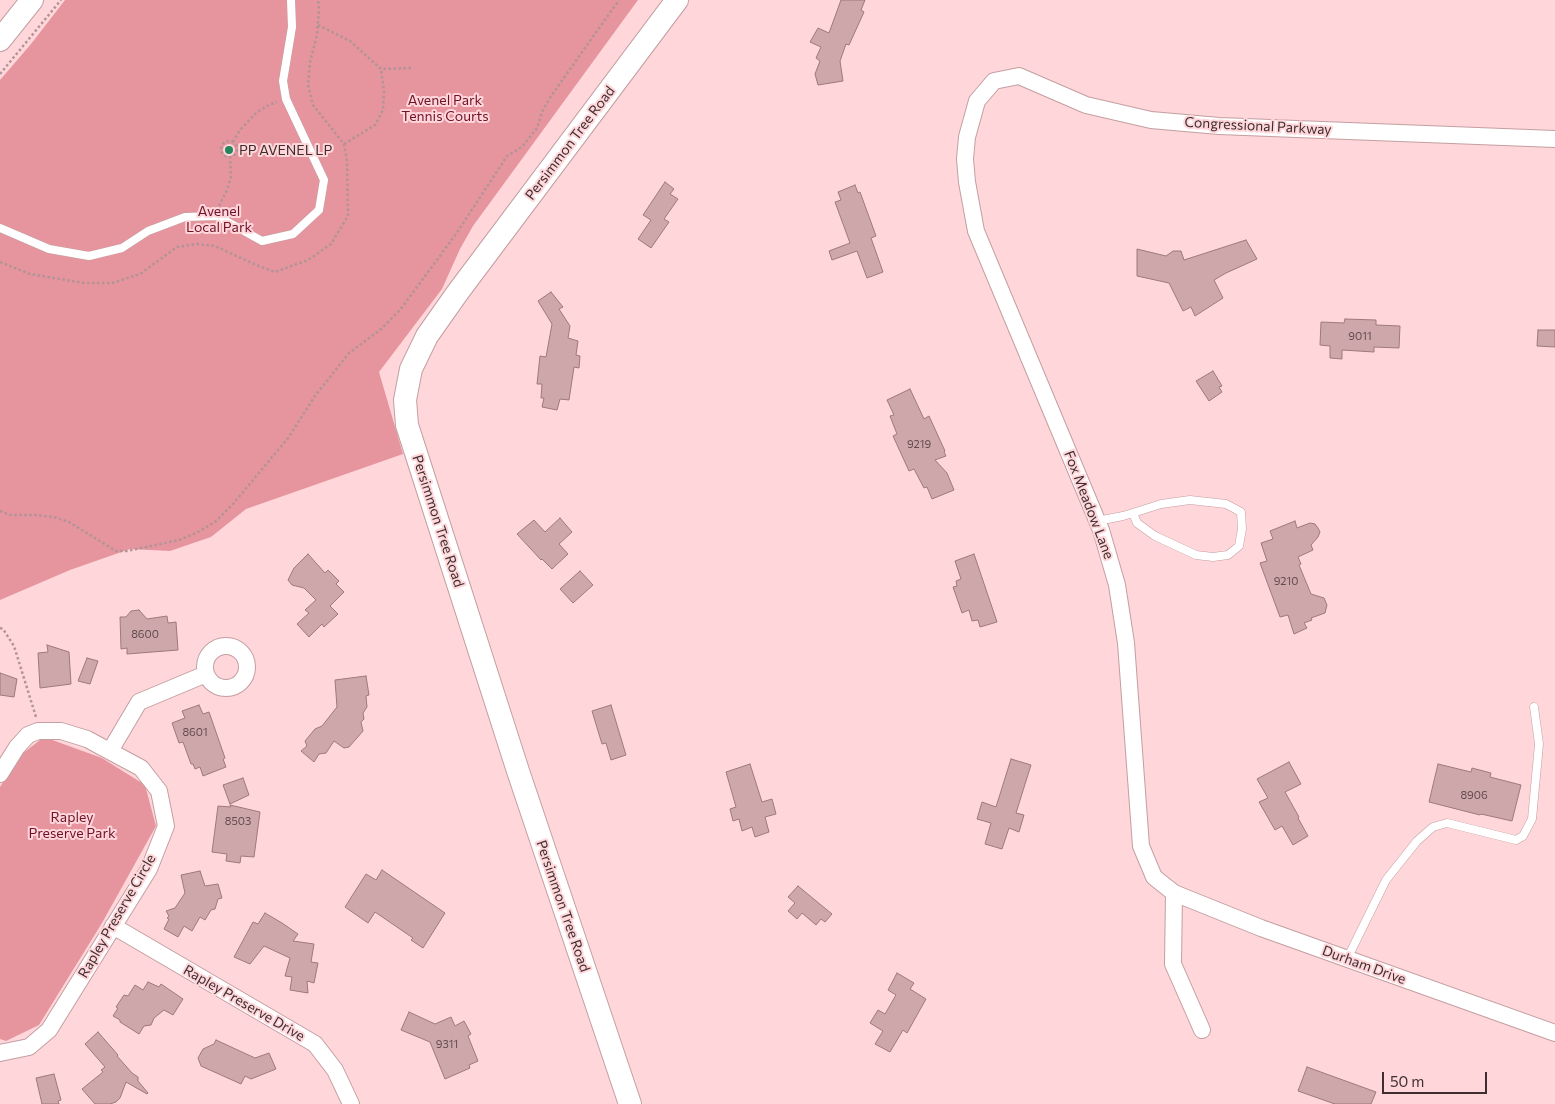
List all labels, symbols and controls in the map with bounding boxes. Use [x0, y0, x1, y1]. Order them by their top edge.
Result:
street label: Persimmon Tree Road [522, 83, 618, 203]
park label: Avenel Park Tennis Courts [401, 92, 489, 124]
street label: Congressional Parkway [1184, 114, 1332, 138]
place label: PP AVENEL LP [239, 142, 332, 158]
marker: PP AVENEL LP [223, 144, 235, 156]
park label: Avenel Local Park [186, 203, 252, 236]
house number: 9011 [1348, 329, 1372, 343]
house number: 9219 [907, 437, 931, 451]
street label: Fox Meadow Lane [1061, 448, 1117, 562]
street label: Persimmon Tree Road [409, 453, 467, 589]
house number: 9210 [1274, 574, 1298, 588]
house number: 8600 [131, 627, 159, 641]
house number: 8601 [182, 725, 208, 739]
house number: 8906 [1460, 788, 1488, 802]
park label: Rapley Preserve Park [28, 809, 116, 842]
house number: 8503 [225, 814, 251, 828]
street label: Persimmon Tree Road [533, 838, 593, 974]
street label: Rapley Preserve Circle [75, 851, 159, 981]
street label: Durham Drive [1320, 942, 1408, 988]
street label: Rapley Preserve Drive [180, 961, 308, 1045]
house number: 9311 [436, 1037, 458, 1051]
scale bar [1385, 1062, 1490, 1094]
text: 50 m [1390, 1072, 1424, 1090]

